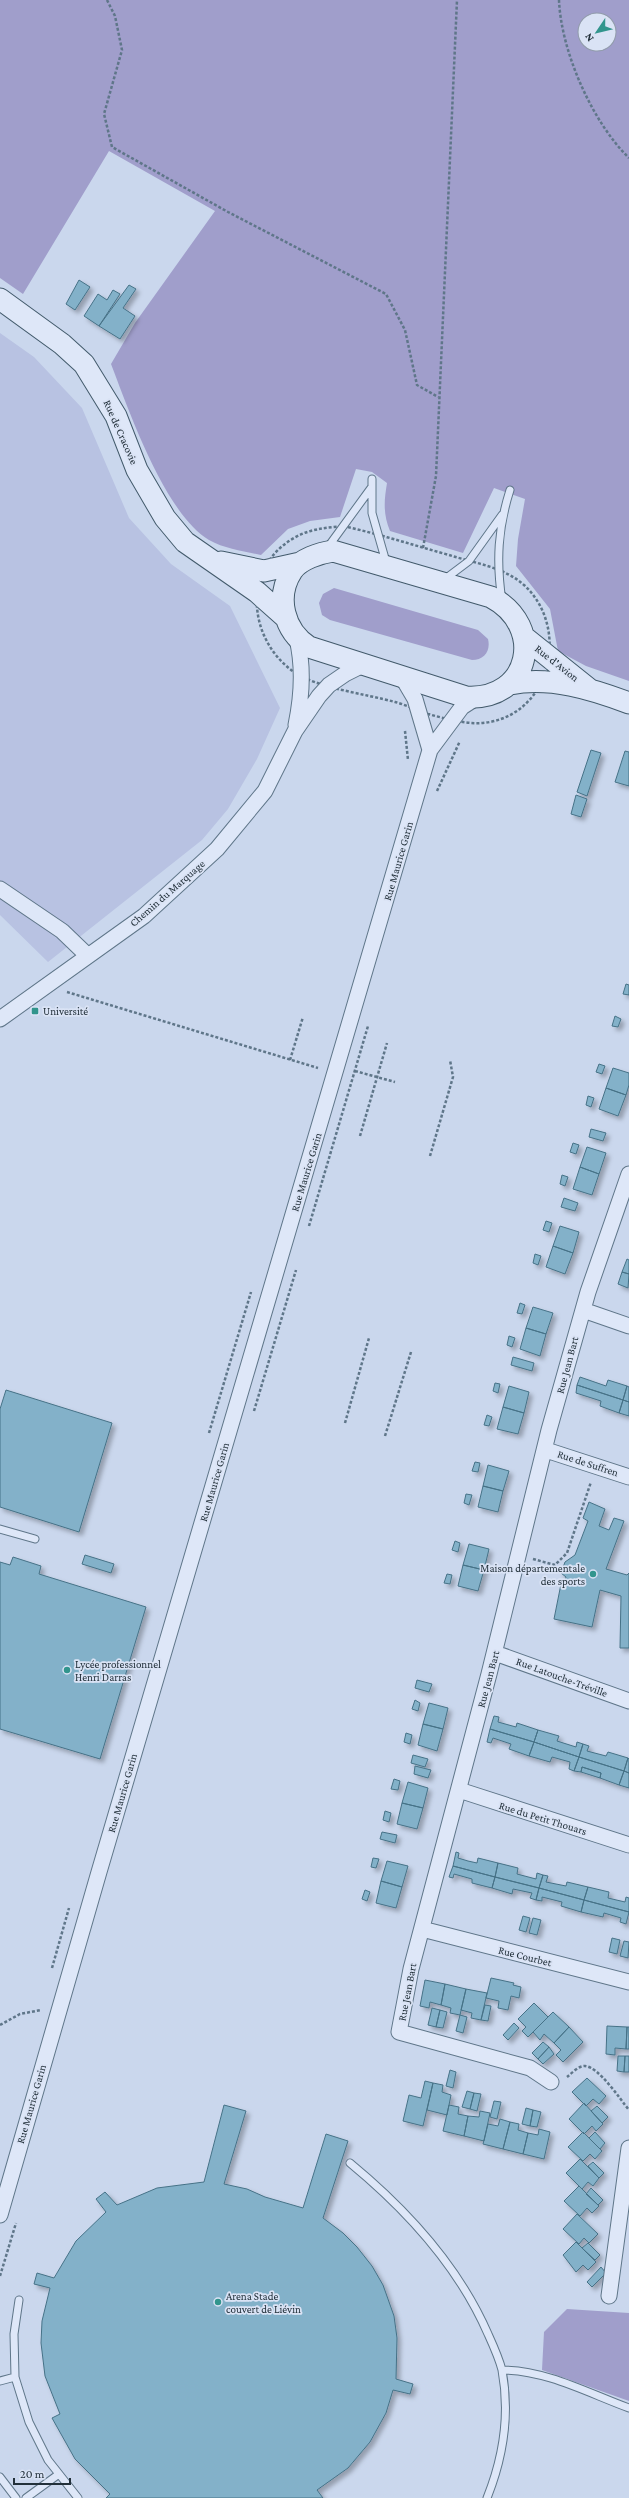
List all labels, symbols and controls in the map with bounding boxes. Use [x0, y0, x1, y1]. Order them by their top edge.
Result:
north arrow [577, 12, 617, 52]
text: N [581, 31, 596, 44]
street label: Rue de Cracovie [101, 398, 141, 466]
street label: Rue d'Avion [533, 642, 581, 684]
street label: Rue Maurice Garin [381, 820, 415, 902]
street label: Chemin du Marquage [127, 857, 208, 929]
place label: Université [43, 1005, 88, 1017]
marker: Université [30, 1006, 40, 1016]
street label: Rue Maurice Garin [288, 1131, 324, 1213]
street label: Rue Jean Bart [554, 1335, 581, 1395]
street label: Rue Maurice Garin [197, 1441, 231, 1523]
street label: Rue de Suffren [556, 1448, 620, 1479]
place label: Maison départementale des sports [480, 1562, 585, 1588]
marker: Maison départementale des sports [588, 1569, 598, 1579]
street label: Rue Jean Bart [475, 1649, 502, 1709]
street label: Rue Latouche-Tréville [515, 1655, 609, 1699]
place label: Lycée professionnel Henri Darras [75, 1658, 161, 1683]
marker: Lycée professionnel Henri Darras [62, 1665, 72, 1675]
street label: Rue Maurice Garin [105, 1752, 139, 1834]
street label: Rue du Petit Thouars [498, 1799, 588, 1837]
street label: Rue Courbet [497, 1944, 553, 1968]
street label: Rue Jean Bart [396, 1962, 420, 2022]
street label: Rue Maurice Garin [14, 2063, 48, 2145]
place label: Arena Stade couvert de Liévin [226, 2290, 301, 2315]
marker: Arena Stade couvert de Liévin [213, 2297, 223, 2307]
scale bar [14, 2460, 70, 2486]
text: 20 m [20, 2467, 45, 2481]

